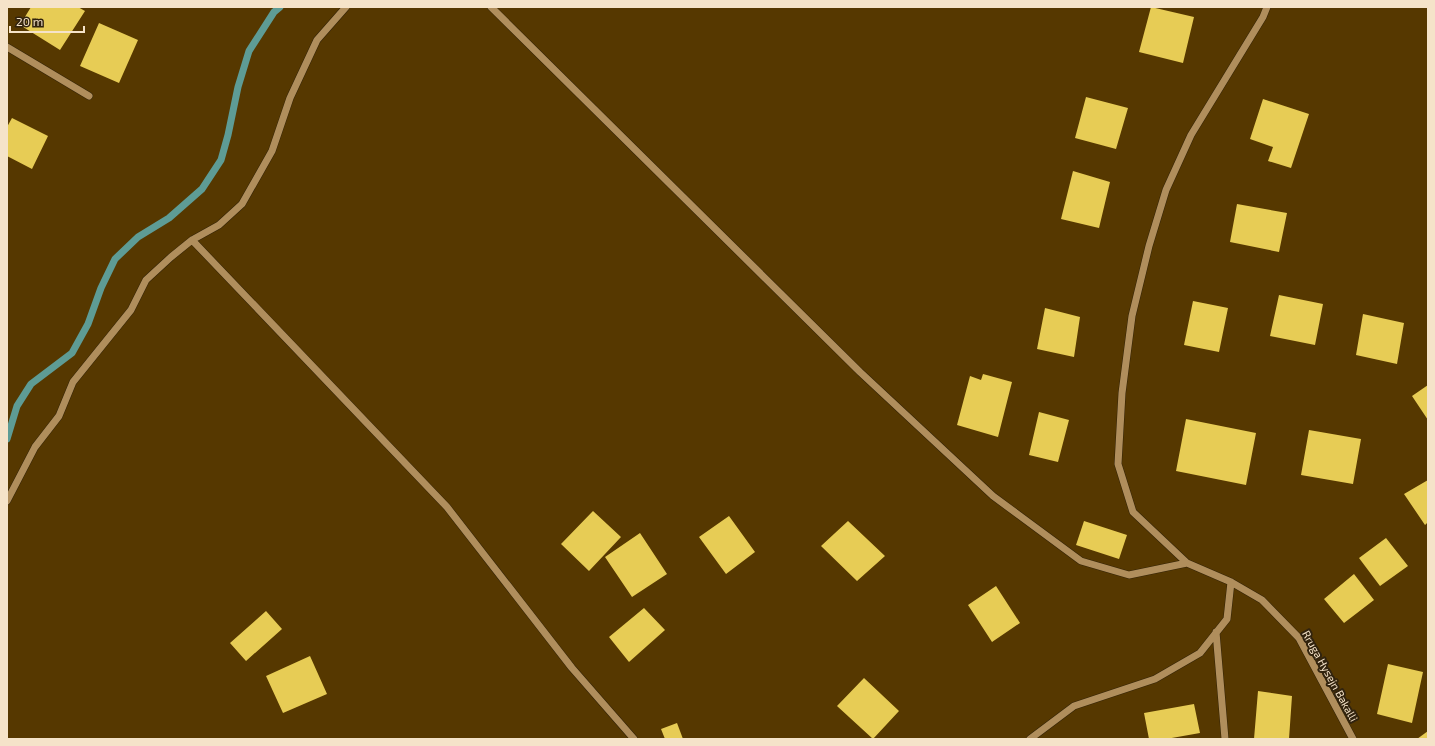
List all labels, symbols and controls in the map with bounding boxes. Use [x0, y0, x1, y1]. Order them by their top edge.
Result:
scale bar [10, 8, 84, 34]
text: 20 m [16, 14, 43, 28]
street label: Rruga Hysejn Bakalli [1299, 628, 1361, 724]

